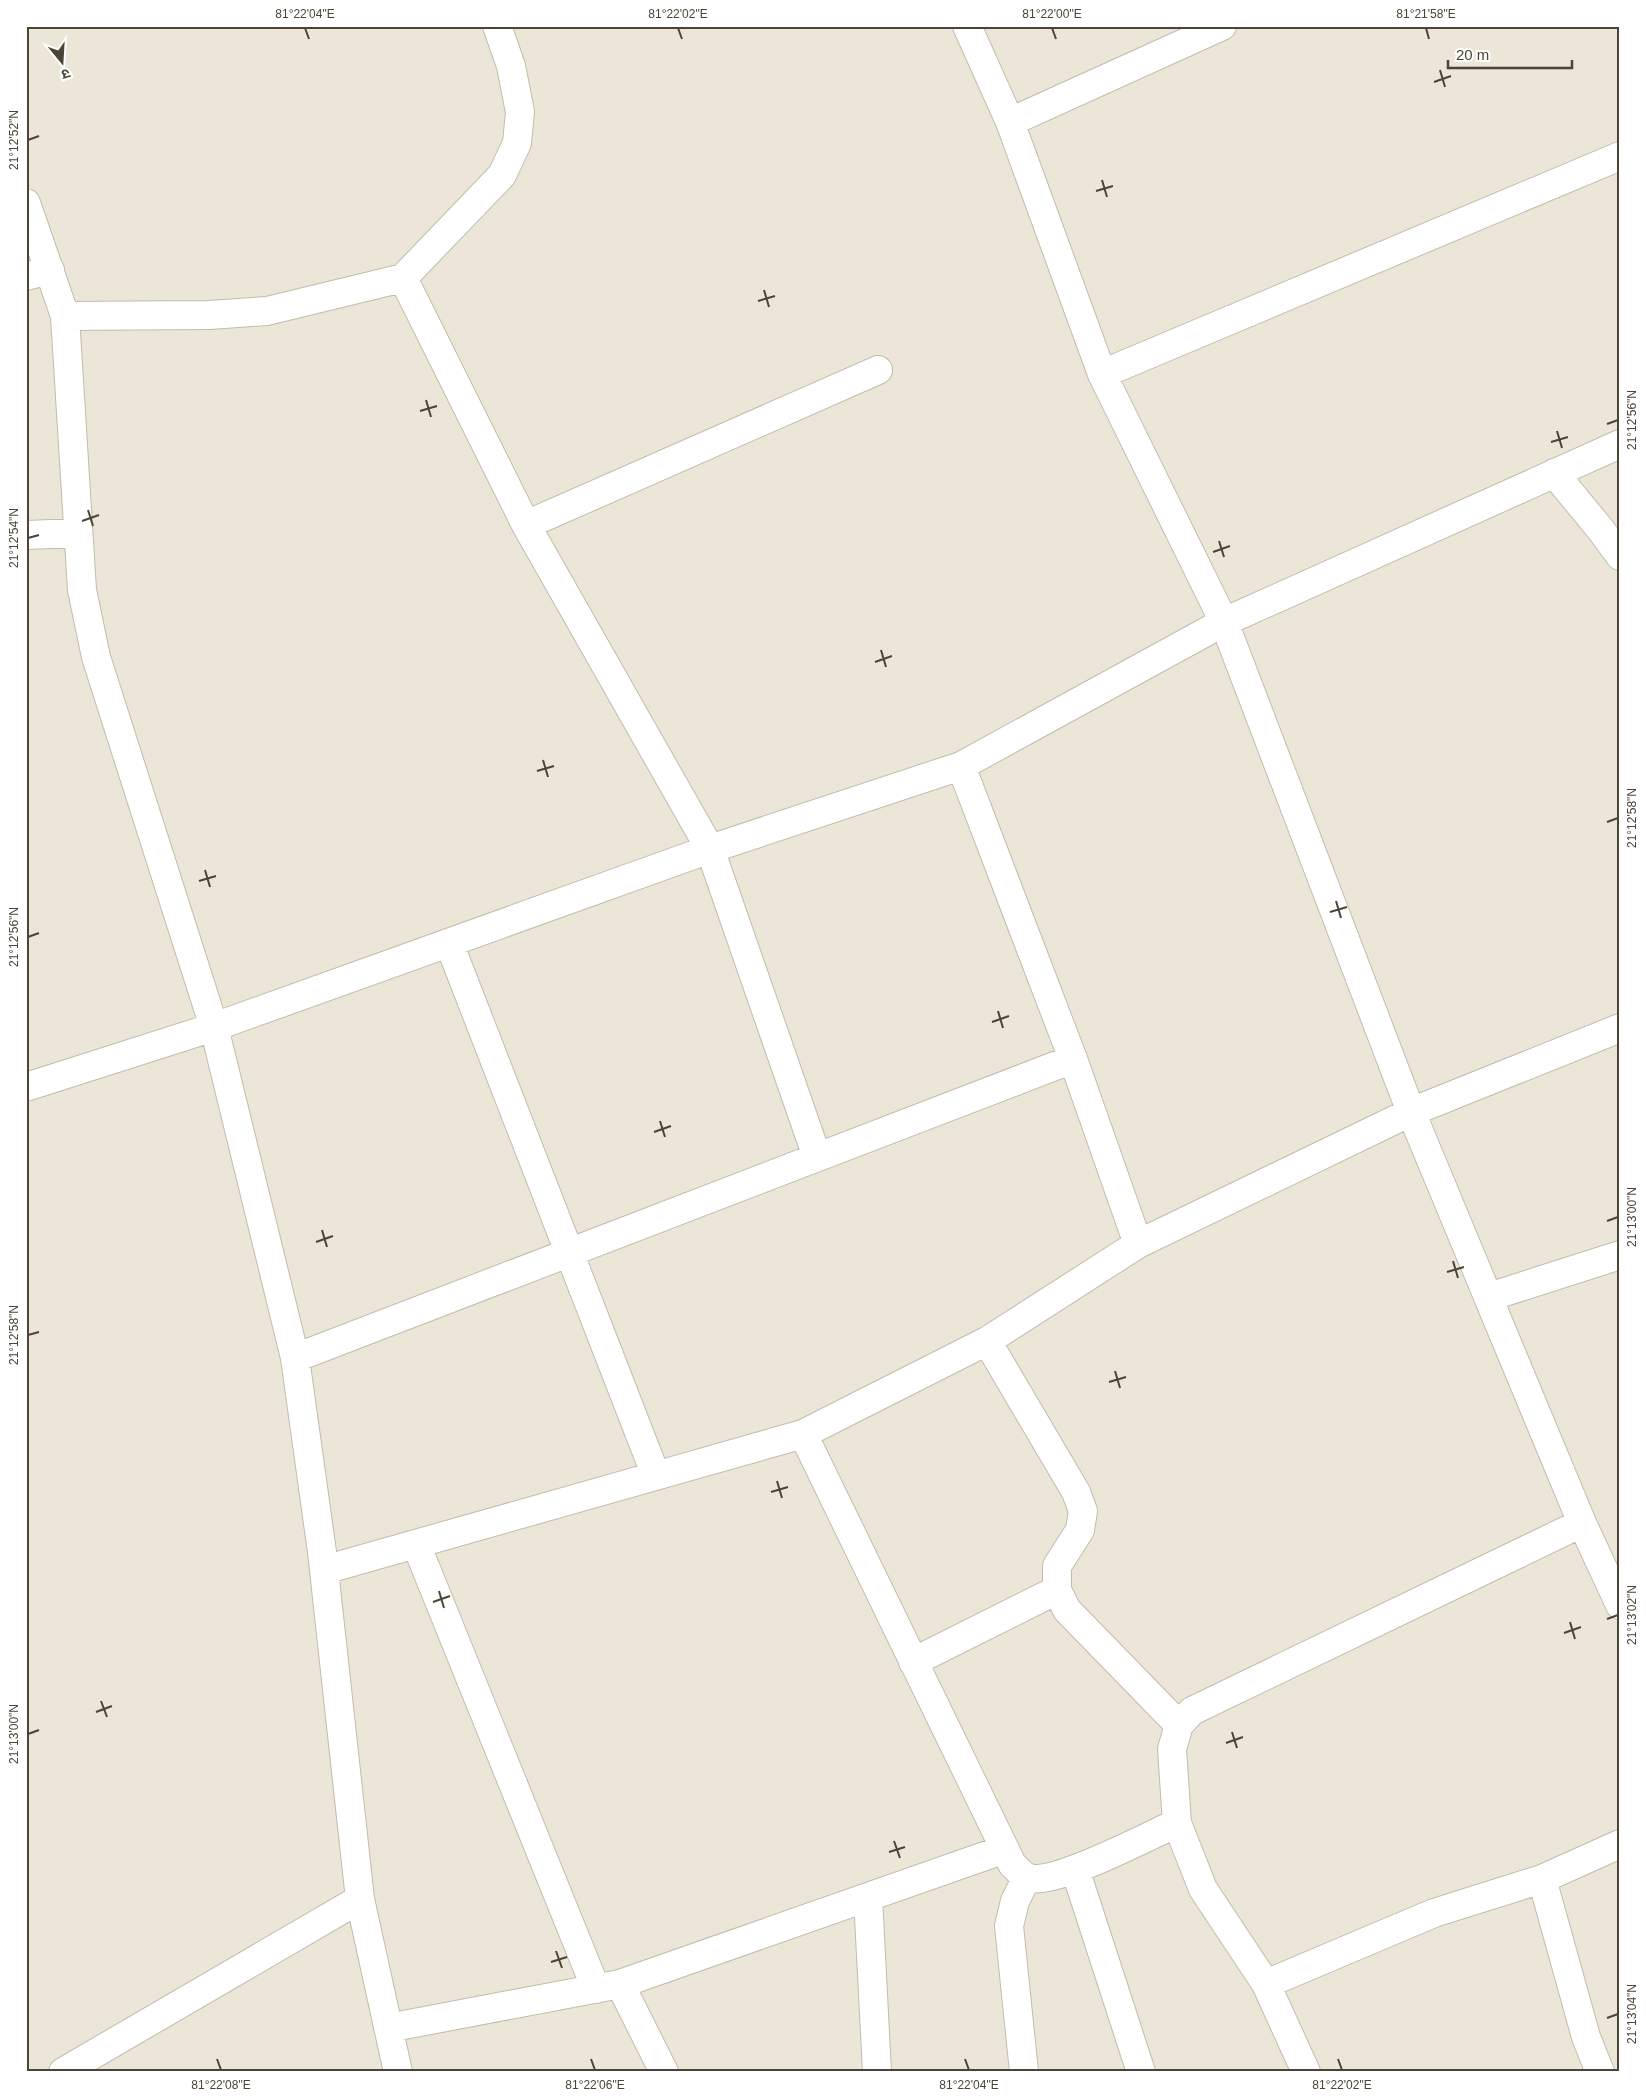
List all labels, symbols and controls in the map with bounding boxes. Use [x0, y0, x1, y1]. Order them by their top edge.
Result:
text: 81°22'04"E [275, 7, 335, 21]
text: 81°22'02"E [648, 7, 708, 21]
text: 81°22'00"E [1022, 7, 1082, 21]
text: 81°21'58"E [1396, 7, 1456, 21]
north arrow [38, 38, 88, 88]
scale bar [1448, 38, 1572, 70]
text: 20 m [1456, 46, 1489, 63]
text: उ [59, 65, 72, 83]
text: 21°12'52"N [7, 110, 21, 170]
text: 21°12'56"N [1625, 390, 1639, 450]
text: 21°12'54"N [7, 508, 21, 568]
text: 21°12'58"N [1625, 788, 1639, 848]
text: 21°12'56"N [7, 907, 21, 967]
text: 21°13'00"N [1625, 1187, 1639, 1247]
text: 21°12'58"N [7, 1305, 21, 1365]
text: 21°13'02"N [1625, 1585, 1639, 1645]
text: 21°13'00"N [7, 1704, 21, 1764]
text: 21°13'04"N [1625, 1984, 1639, 2044]
text: 81°22'08"E [191, 2078, 251, 2092]
text: 81°22'06"E [565, 2078, 625, 2092]
text: 81°22'04"E [939, 2078, 999, 2092]
text: 81°22'02"E [1312, 2078, 1372, 2092]

